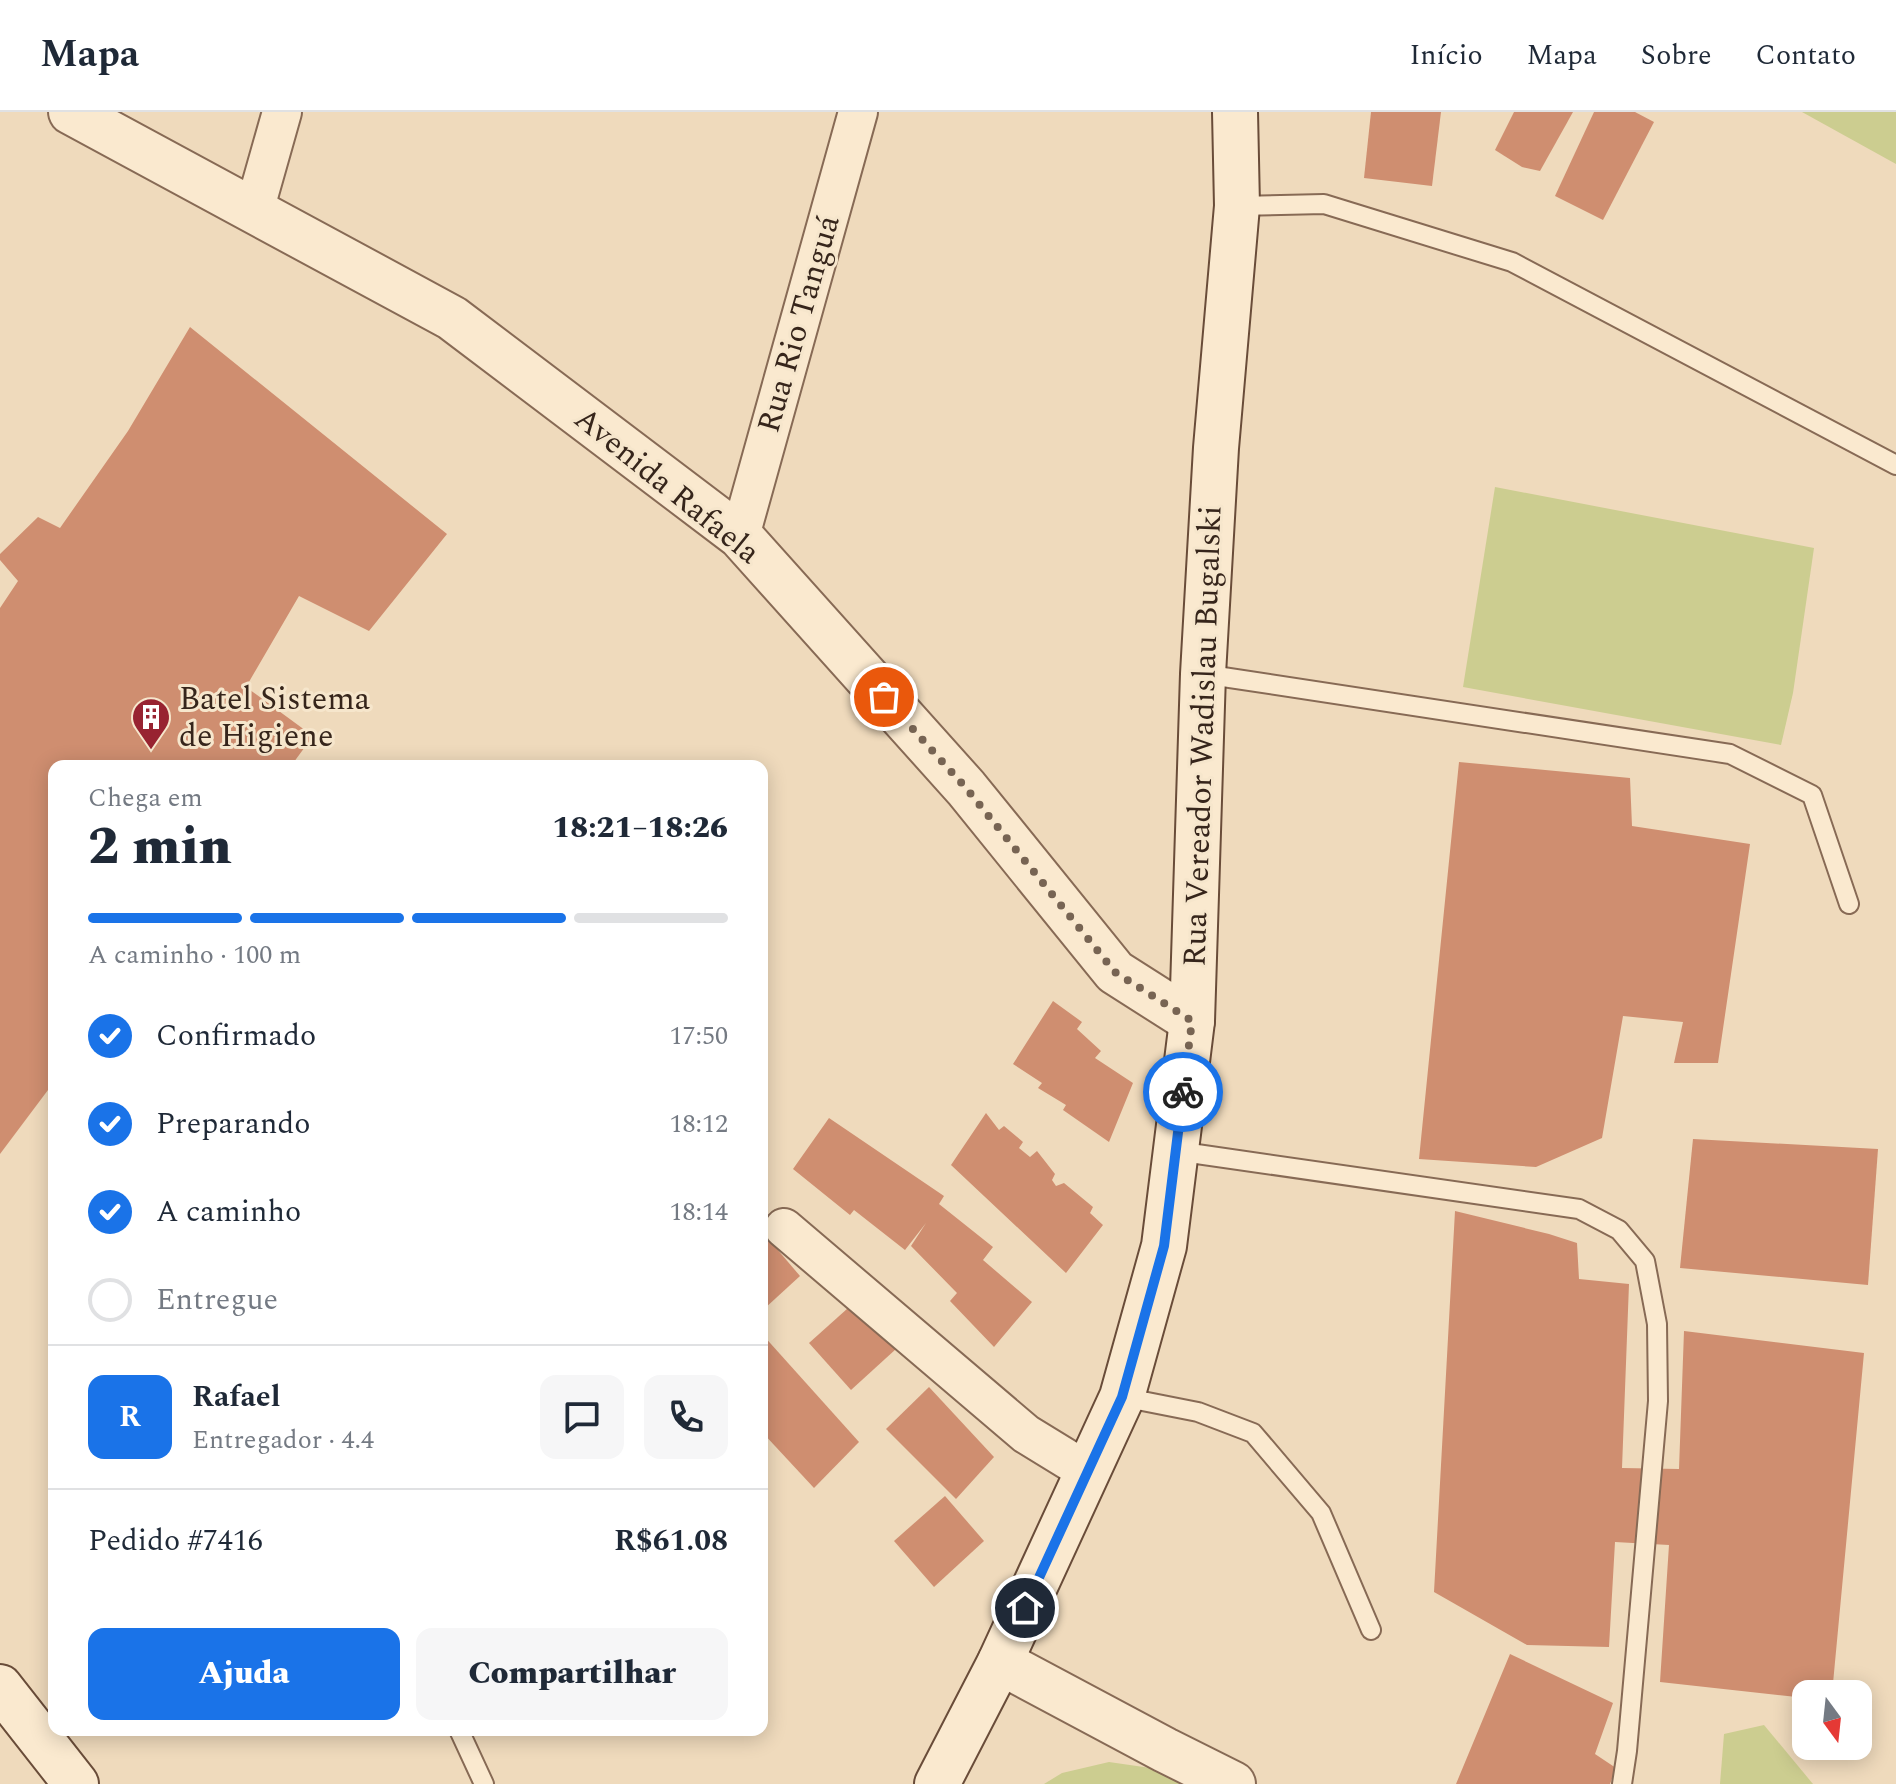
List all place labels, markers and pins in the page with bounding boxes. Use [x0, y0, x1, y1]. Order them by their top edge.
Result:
pin [850, 663, 918, 731]
place label: Batel Sistema de Higiene [179, 675, 371, 761]
building icon: Batel Sistema de Higiene [130, 696, 172, 751]
pin [991, 1574, 1059, 1642]

